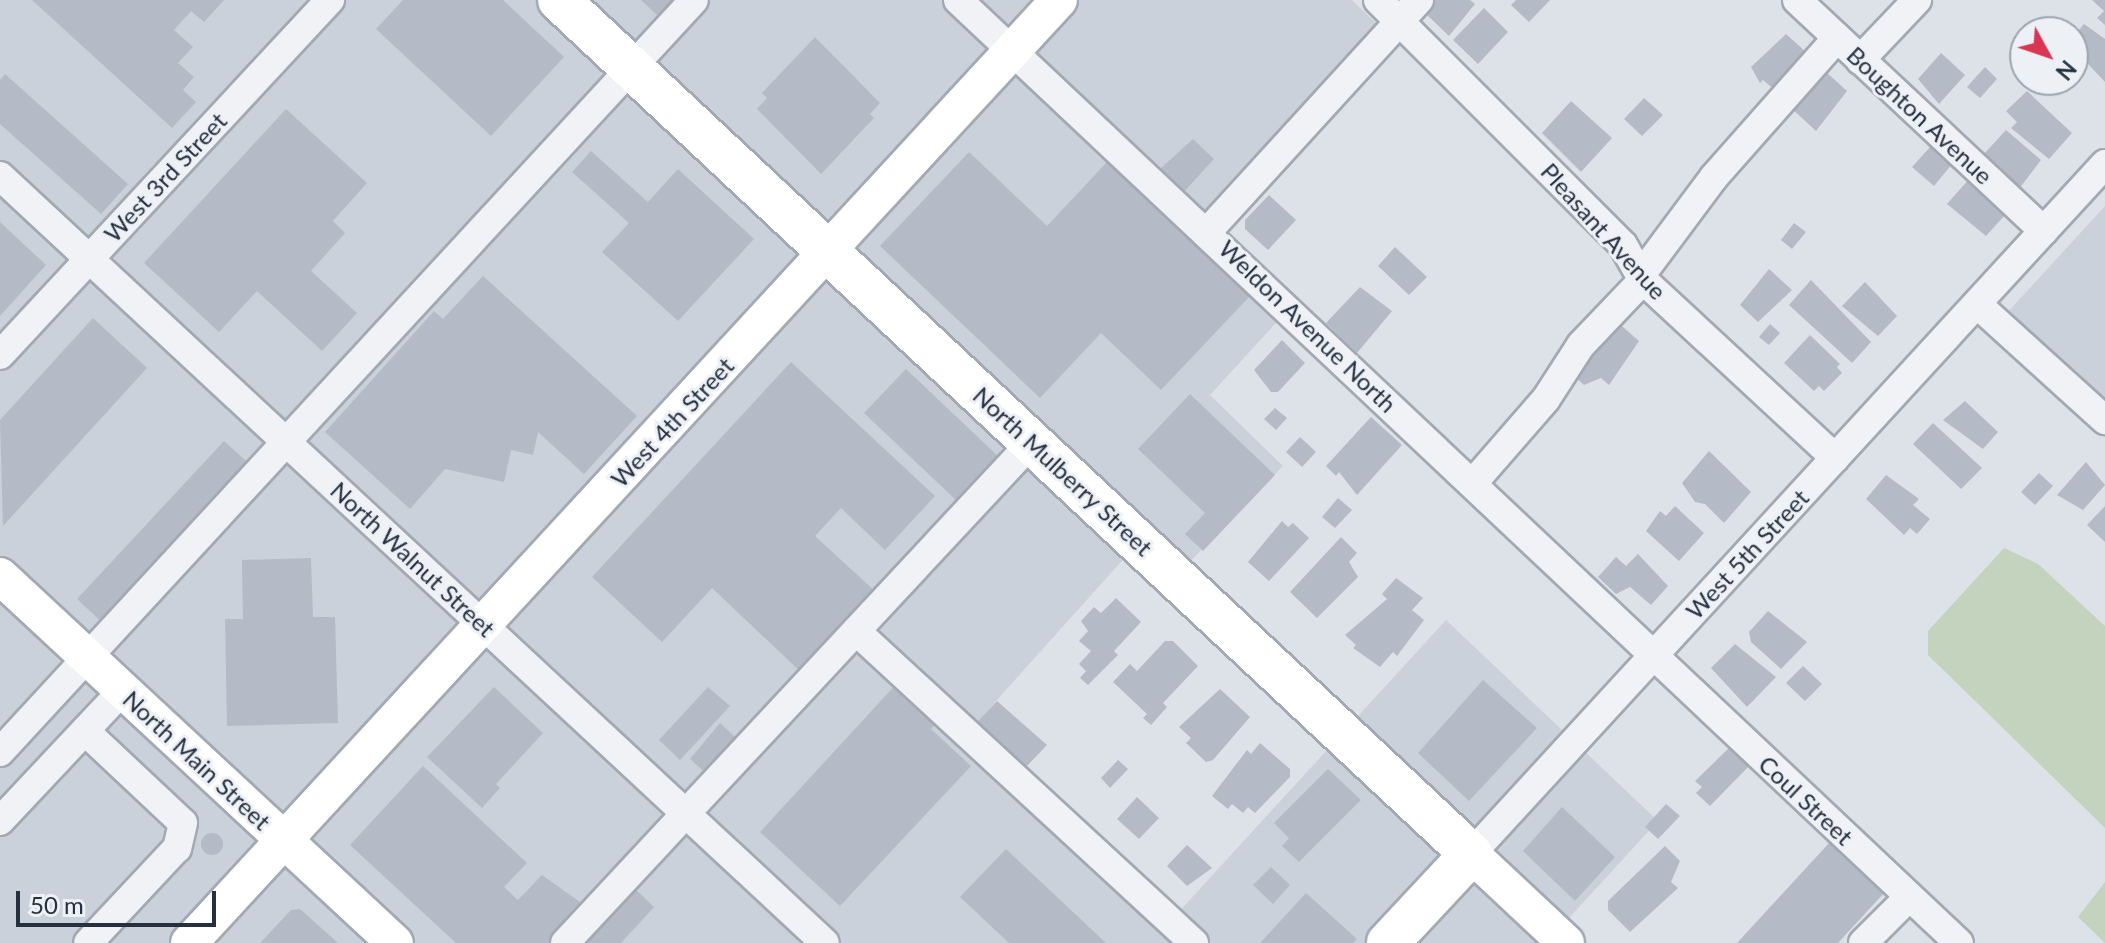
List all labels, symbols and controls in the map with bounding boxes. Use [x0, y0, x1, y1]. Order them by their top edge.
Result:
north arrow [2009, 16, 2089, 96]
street label: Boughton Avenue [1841, 40, 1999, 190]
text: N [2050, 55, 2082, 86]
street label: West 3rd Street [98, 106, 232, 248]
street label: Pleasant Avenue [1535, 157, 1673, 305]
street label: Weldon Avenue North [1213, 234, 1403, 418]
street label: West 4th Street [605, 351, 739, 493]
street label: North Mulberry Street [967, 380, 1159, 562]
street label: North Walnut Street [325, 475, 501, 643]
street label: West 5th Street [1680, 483, 1814, 625]
street label: North Main Street [117, 684, 277, 836]
street label: Coul Street [1753, 749, 1859, 851]
scale bar [20, 875, 220, 925]
text: 50 m [30, 890, 84, 919]

